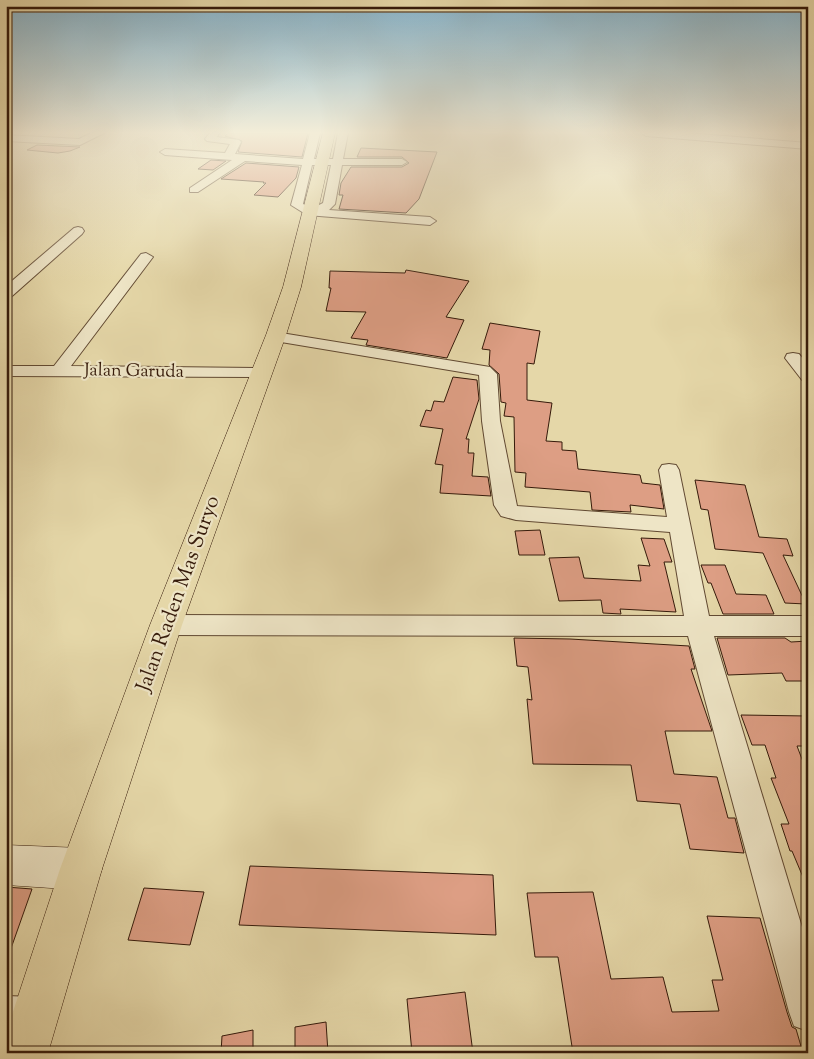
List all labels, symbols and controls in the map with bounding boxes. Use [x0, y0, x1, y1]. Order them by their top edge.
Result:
street label: Jalan Garuda [83, 358, 184, 386]
street label: Jalan Raden Mas Suryo [129, 492, 228, 697]

